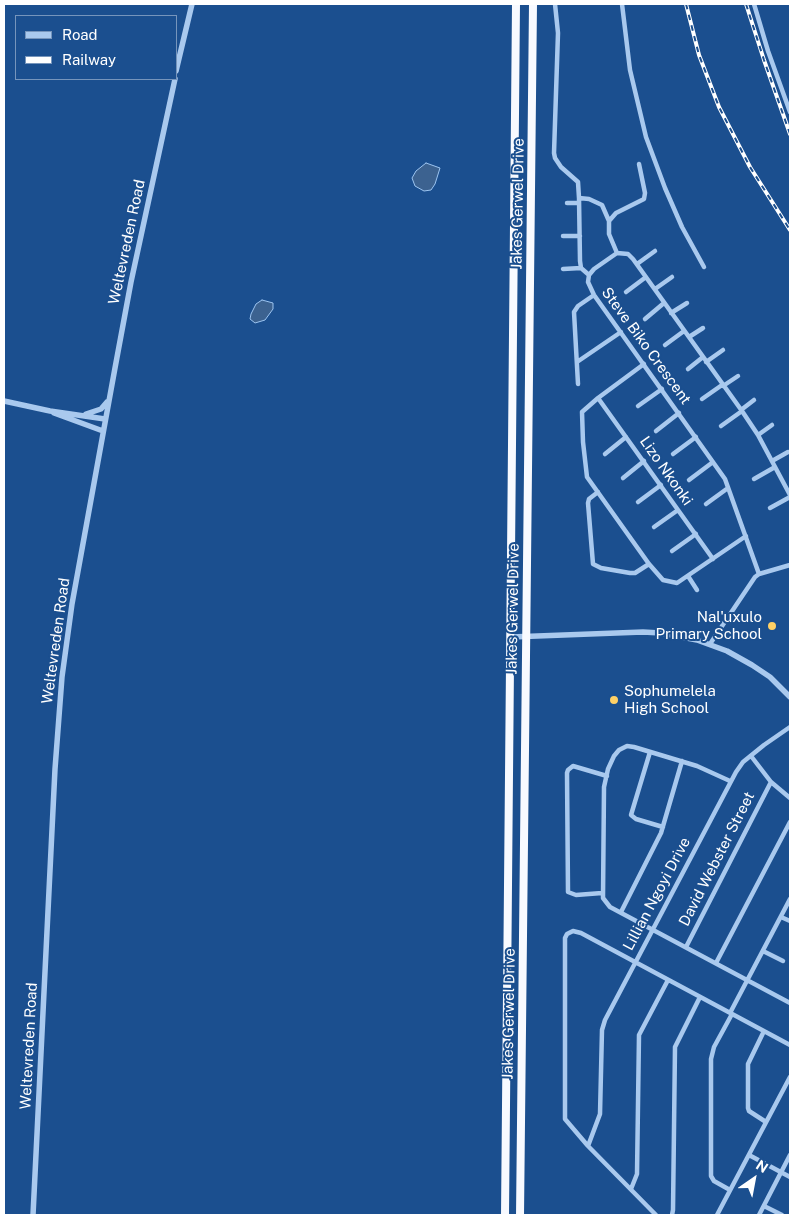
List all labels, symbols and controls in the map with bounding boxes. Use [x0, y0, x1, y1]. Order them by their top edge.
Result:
legend [15, 15, 178, 80]
text: Road [62, 26, 98, 43]
text: Railway [62, 51, 116, 68]
street label: Jakes Gerwel Drive [508, 138, 528, 270]
street label: Weltevreden Road [105, 178, 149, 306]
street label: Steve Biko Crescent [598, 284, 694, 408]
street label: Lizo Nkonki [636, 433, 696, 509]
street label: Jakes Gerwel Drive [503, 543, 523, 675]
street label: Weltevreden Road [38, 577, 74, 705]
place label: Nal'uxulo Primary School [656, 608, 762, 643]
marker: Nal'uxulo Primary School [766, 620, 778, 632]
place label: Sophumelela High School [624, 682, 716, 717]
marker: Sophumelela High School [608, 694, 620, 706]
street label: David Webster Street [675, 789, 759, 929]
street label: Lillian Ngoyi Drive [620, 834, 694, 954]
street label: Jakes Gerwel Drive [499, 948, 519, 1080]
street label: Weltevreden Road [17, 982, 41, 1110]
north arrow [729, 1154, 779, 1204]
text: N [753, 1157, 771, 1176]

